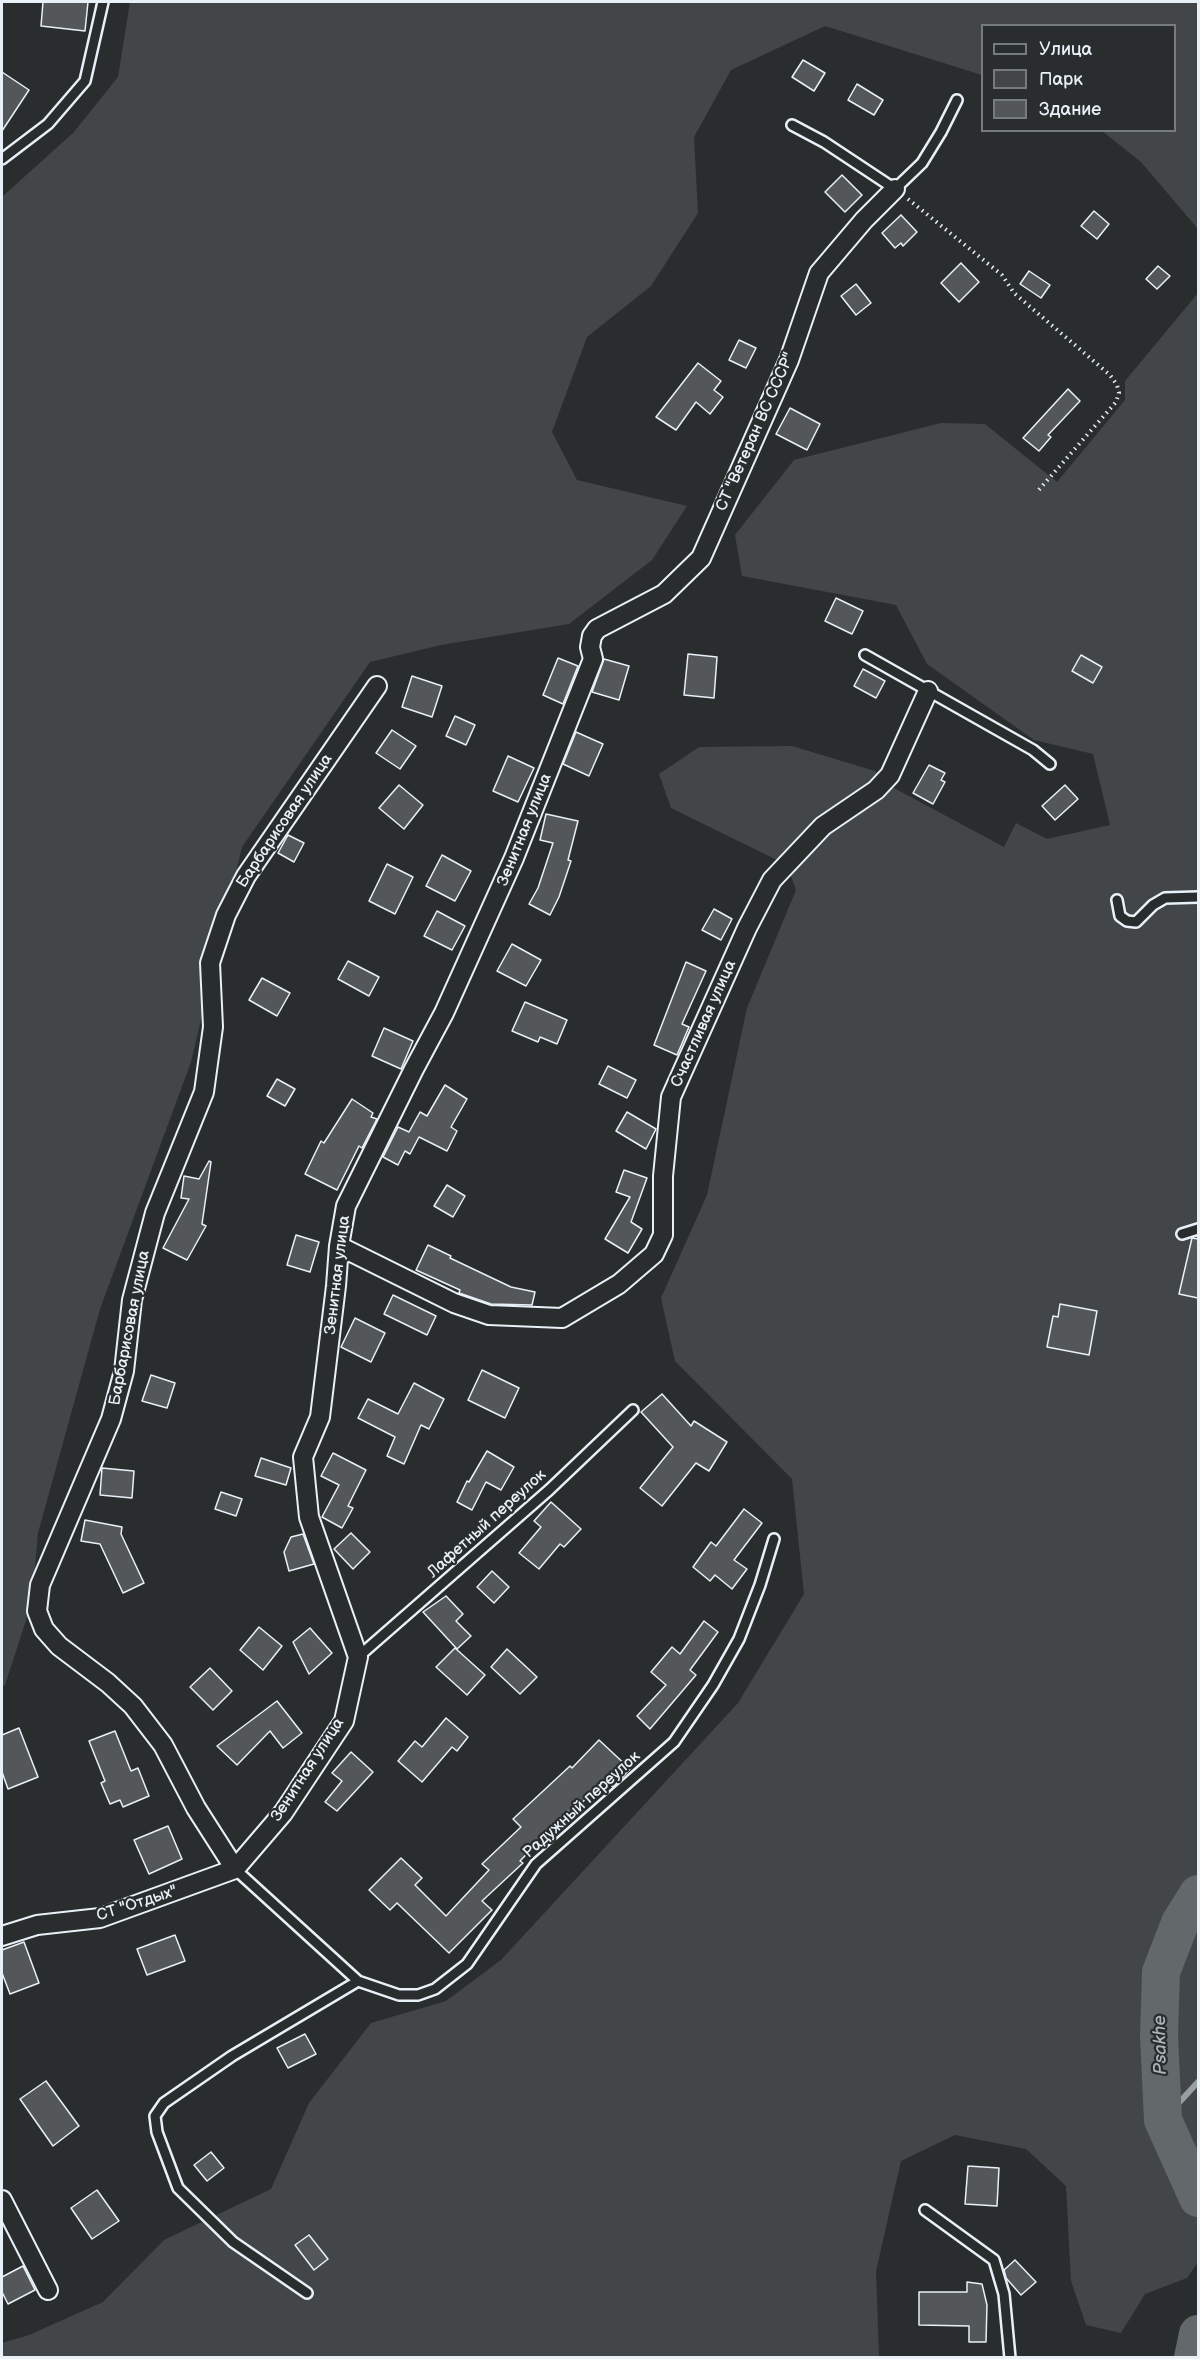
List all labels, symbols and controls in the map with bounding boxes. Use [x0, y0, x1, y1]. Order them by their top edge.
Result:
legend [981, 24, 1176, 132]
text: Улица [1039, 39, 1092, 60]
text: Парк [1039, 69, 1083, 90]
text: Здание [1039, 99, 1101, 120]
street label: СТ "Ветеран ВС СССР" [712, 350, 800, 514]
street label: Барбарисовая улица [233, 750, 337, 892]
street label: Зенитная улица [494, 771, 556, 889]
street label: Счастливая улица [667, 957, 741, 1091]
street label: Зенитная улица [321, 1214, 355, 1336]
street label: Барбарисовая улица [106, 1249, 154, 1407]
street label: Лафетный переулок [424, 1466, 550, 1582]
street label: Зенитная улица [267, 1715, 349, 1825]
street label: Радужный переулок [519, 1747, 645, 1863]
street label: СТ "Отдых" [94, 1882, 180, 1926]
water label: Psakhe [1150, 2015, 1172, 2075]

